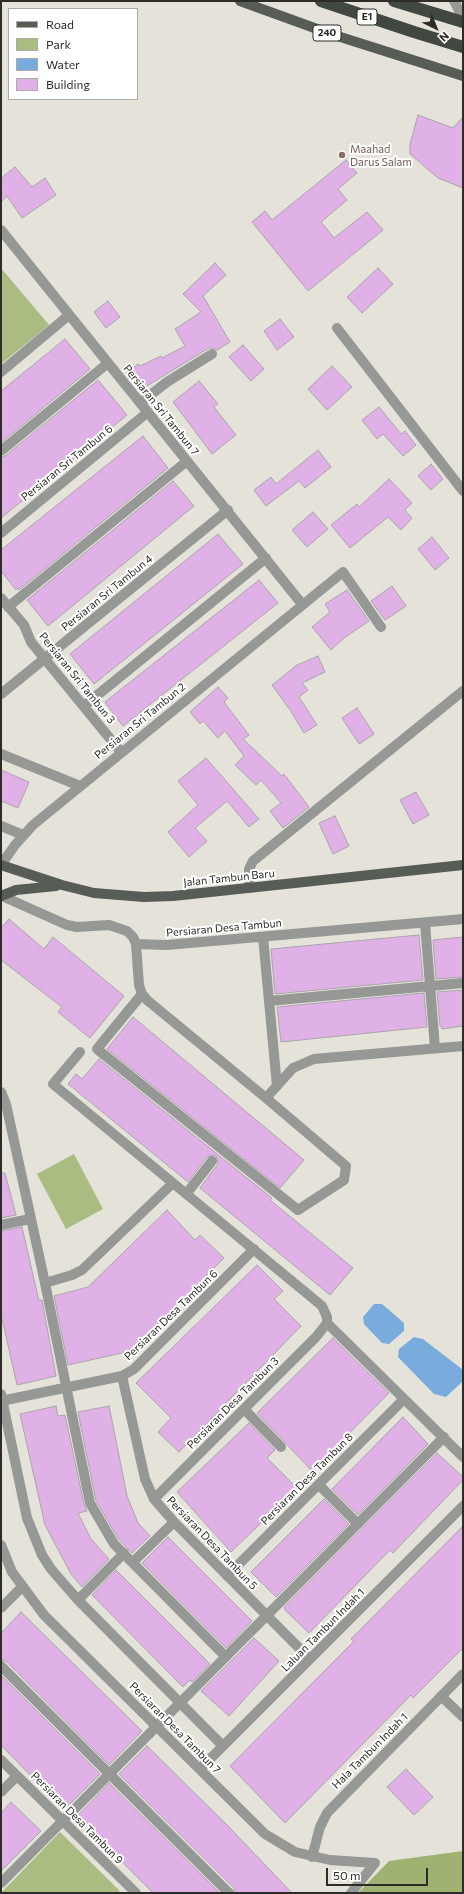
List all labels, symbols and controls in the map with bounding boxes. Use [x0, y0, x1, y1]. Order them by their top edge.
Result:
legend [8, 8, 138, 100]
north arrow [416, 8, 456, 48]
road number: E1 [357, 9, 377, 25]
text: Road [46, 17, 74, 31]
road number: 240 [313, 25, 341, 41]
text: N [437, 30, 452, 45]
text: Park [46, 37, 71, 51]
text: Water [46, 57, 80, 71]
text: Building [46, 77, 90, 91]
place label: Maahad Darus Salam [350, 142, 412, 168]
marker: Maahad Darus Salam [337, 150, 347, 160]
street label: Persiaran Sri Tambun 7 [120, 362, 202, 458]
street label: Persiaran Sri Tambun 6 [19, 422, 115, 504]
street label: Persiaran Sri Tambun 4 [59, 552, 155, 634]
street label: Persiaran Sri Tambun 3 [36, 630, 118, 726]
street label: Persiaran Sri Tambun 2 [92, 680, 188, 762]
street label: Jalan Tambun Baru [183, 867, 275, 889]
street label: Persiaran Desa Tambun [166, 916, 282, 940]
street label: Persiaran Desa Tambun 6 [122, 1267, 220, 1363]
street label: Persiaran Desa Tambun 3 [184, 1354, 282, 1452]
street label: Persiaran Desa Tambun 8 [258, 1430, 356, 1528]
street label: Persiaran Desa Tambun 5 [164, 1494, 260, 1592]
street label: Laluan Tambun Indah 1 [279, 1586, 367, 1674]
street label: Persiaran Desa Tambun 7 [127, 1680, 223, 1776]
street label: Hala Tambun Indah 1 [329, 1710, 411, 1792]
street label: Persiaran Desa Tambun 9 [28, 1769, 126, 1867]
scale bar [328, 1860, 430, 1886]
text: 50 m [333, 1868, 361, 1882]

